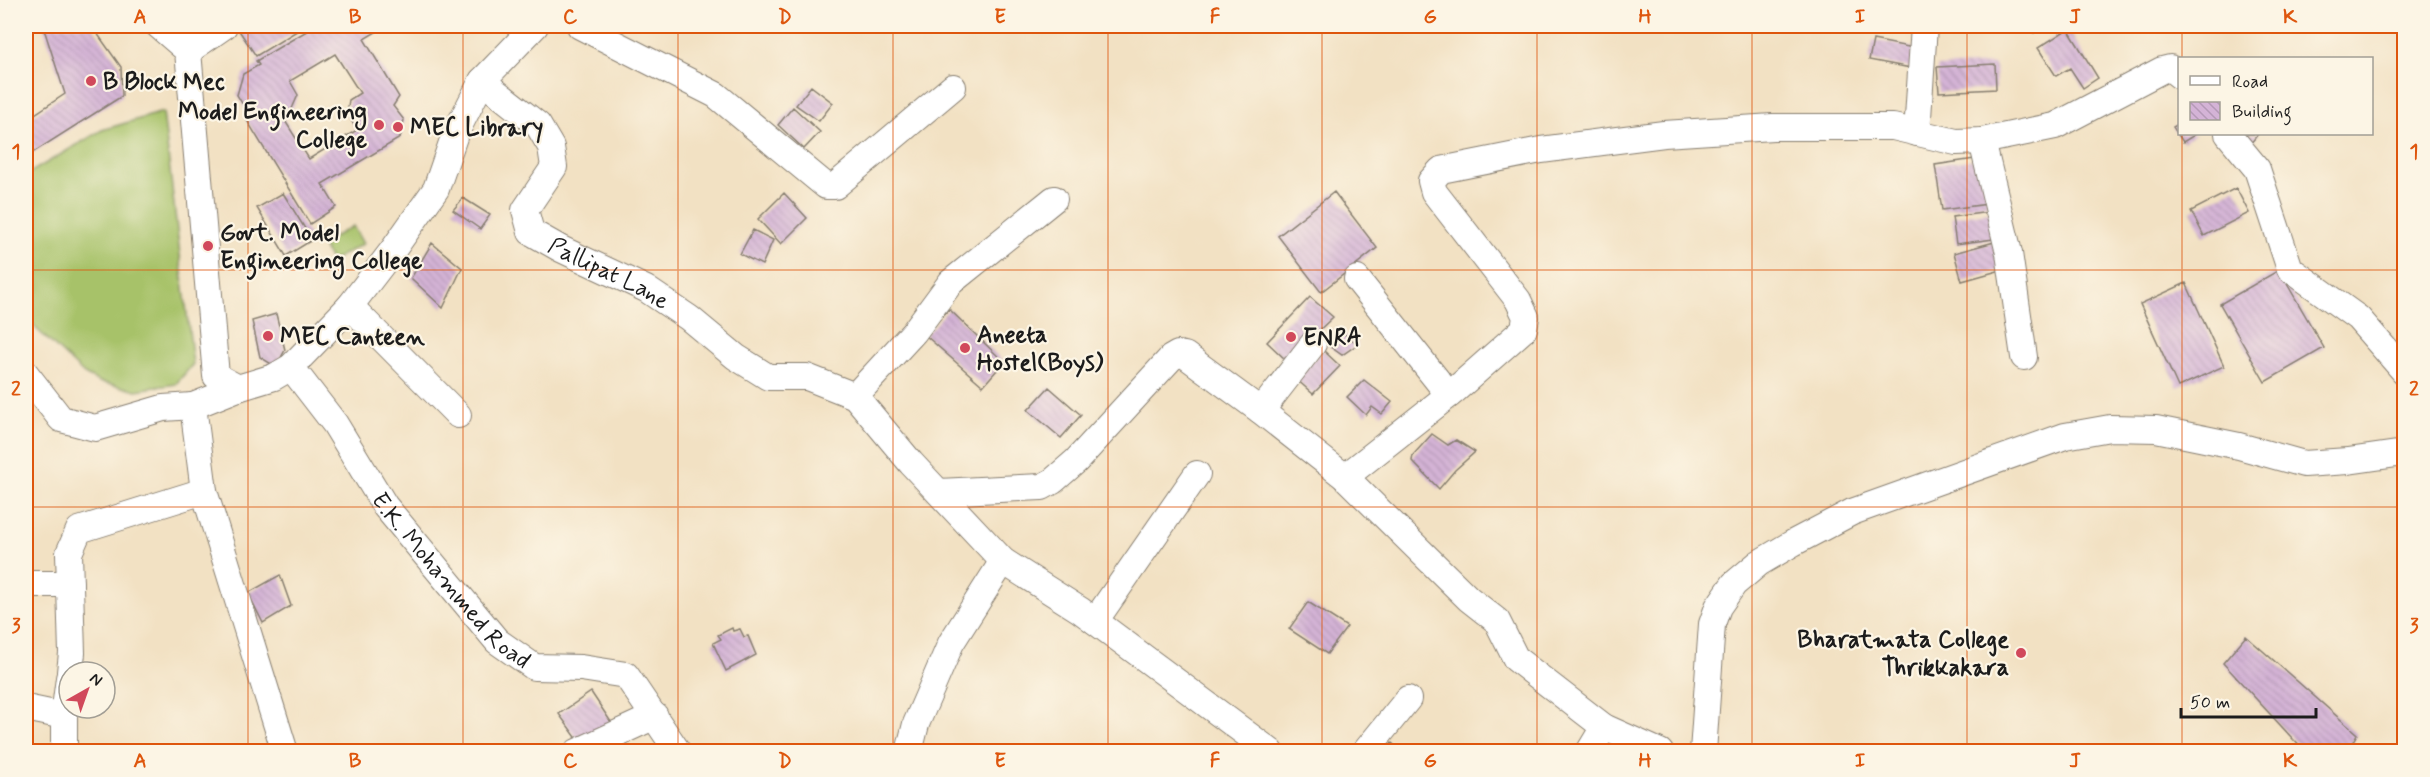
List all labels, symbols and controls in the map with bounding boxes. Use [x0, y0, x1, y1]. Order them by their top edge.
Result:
text: A [133, 4, 147, 31]
text: B [349, 4, 362, 31]
text: C [563, 4, 578, 31]
text: D [778, 4, 792, 31]
text: E [994, 4, 1006, 31]
text: F [1210, 4, 1221, 31]
text: G [1423, 4, 1437, 31]
text: H [1638, 4, 1652, 31]
text: I [1855, 4, 1865, 31]
text: J [2069, 4, 2081, 31]
text: K [2283, 4, 2298, 31]
legend [2178, 57, 2373, 135]
place label: B Block Mec [103, 67, 225, 98]
text: Road [2232, 70, 2268, 94]
marker: B Block Mec [84, 74, 98, 88]
place label: Model Engineering College [178, 97, 368, 157]
text: Building [2232, 100, 2292, 126]
place label: MEC Library [410, 113, 543, 144]
marker: Model Engineering College [372, 118, 386, 132]
marker: MEC Library [391, 120, 405, 134]
text: 1 [12, 139, 20, 166]
text: 1 [2410, 139, 2418, 166]
place label: Govt. Model Engineering College [220, 218, 423, 280]
street label: Pallipat Lane [542, 231, 675, 317]
marker: Govt. Model Engineering College [201, 239, 215, 253]
place label: Aneeta Hostel(Boys) [977, 320, 1104, 379]
place label: MEC Canteen [280, 322, 425, 353]
place label: ENRA [1303, 323, 1362, 354]
marker: MEC Canteen [261, 329, 275, 343]
marker: ENRA [1284, 330, 1298, 344]
marker: Aneeta Hostel(Boys) [958, 341, 972, 355]
text: 2 [11, 376, 21, 403]
text: 2 [2409, 376, 2419, 403]
street label: E.K. Mohammed Road [363, 487, 536, 677]
text: 3 [11, 613, 21, 640]
text: 3 [2409, 613, 2419, 640]
place label: Bharatmata College Thrikkakara [1797, 625, 2009, 684]
marker: Bharatmata College Thrikkakara [2014, 646, 2028, 660]
north arrow [57, 660, 117, 720]
text: N [85, 668, 107, 691]
scale bar [2181, 681, 2316, 719]
text: 50 m [2190, 691, 2230, 715]
text: A [133, 748, 147, 775]
text: B [349, 748, 362, 775]
text: C [563, 748, 578, 775]
text: D [778, 748, 792, 775]
text: E [994, 748, 1006, 775]
text: F [1210, 748, 1221, 775]
text: G [1423, 748, 1437, 775]
text: H [1638, 748, 1652, 775]
text: I [1855, 748, 1865, 775]
text: J [2069, 748, 2081, 775]
text: K [2283, 748, 2298, 775]

